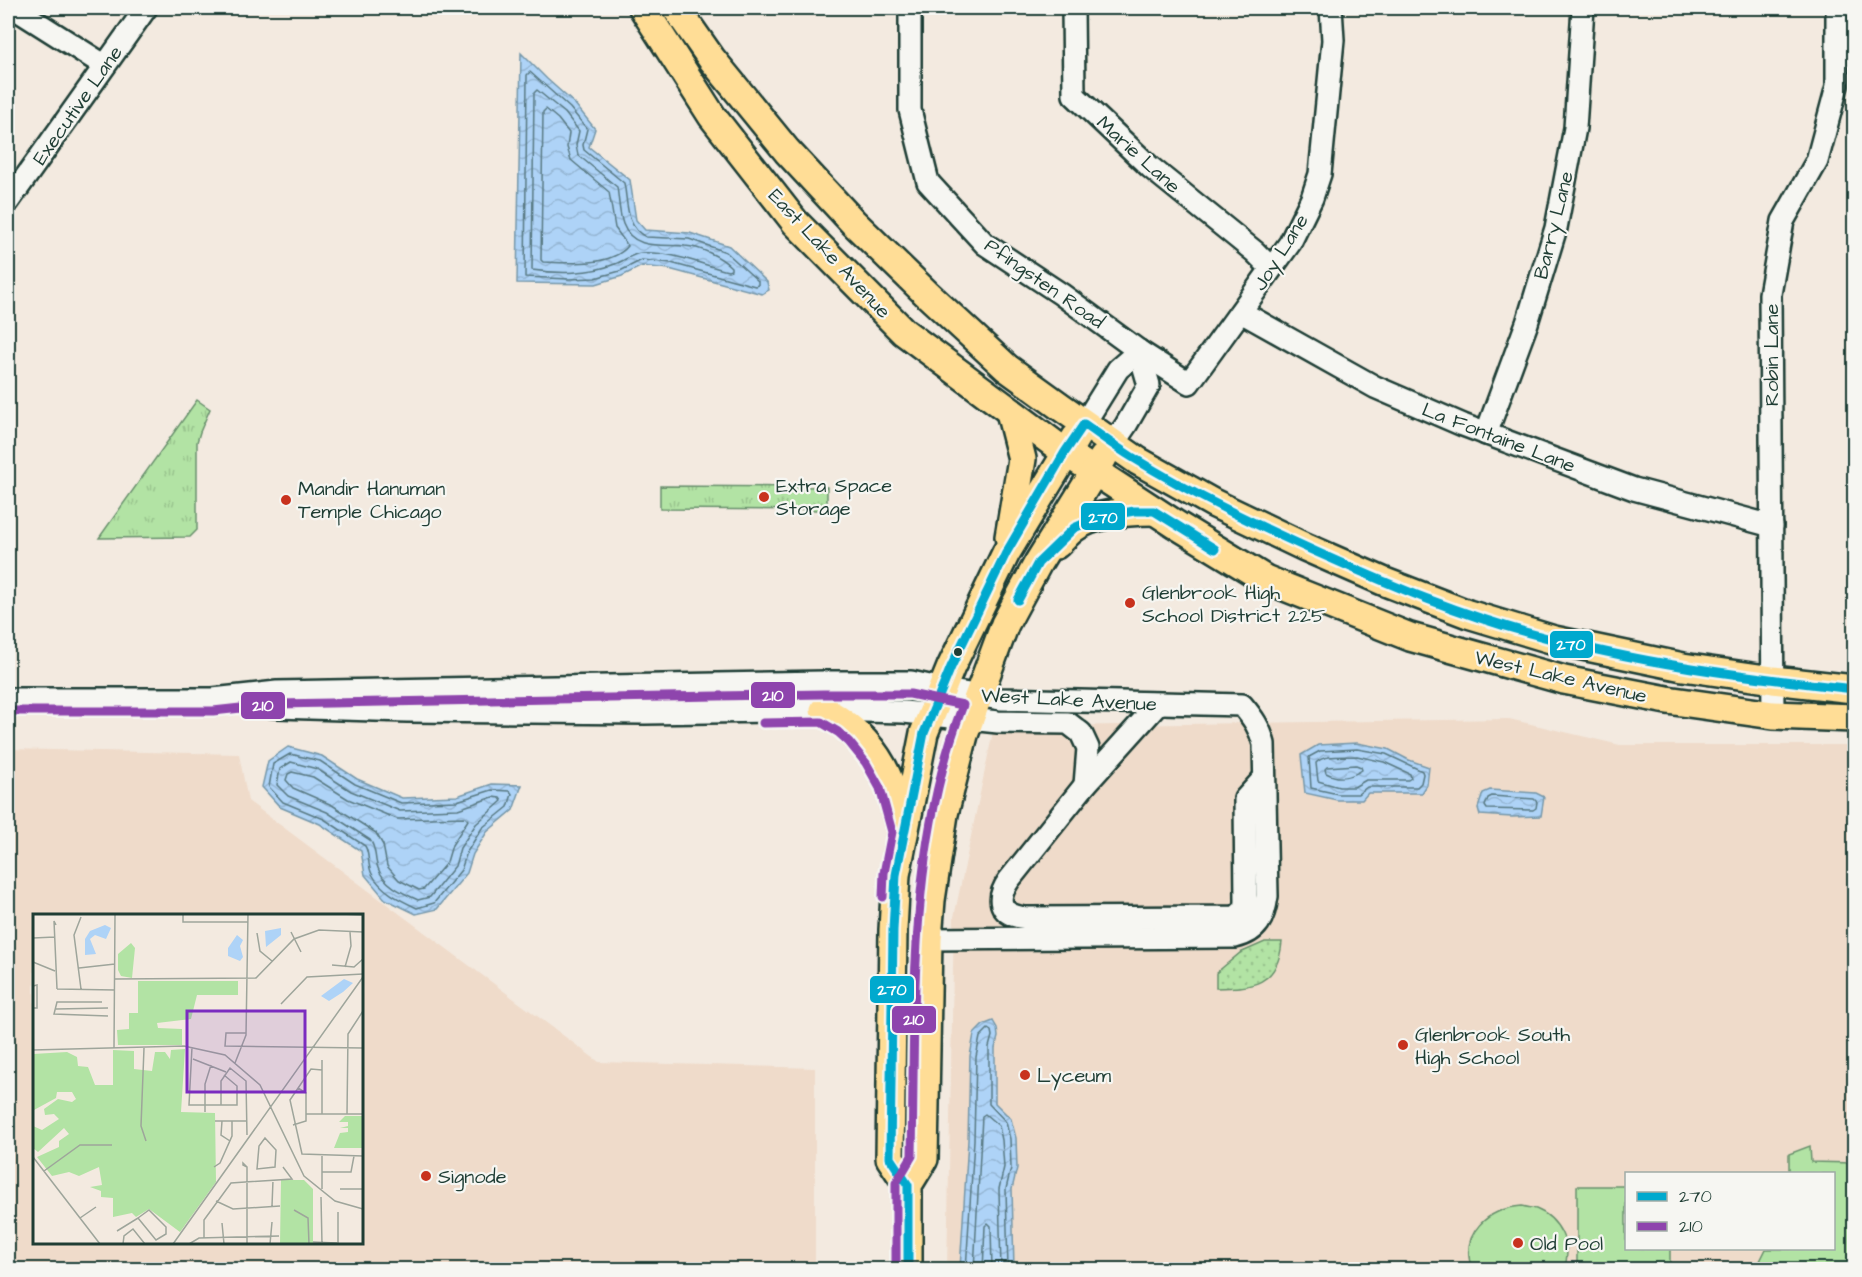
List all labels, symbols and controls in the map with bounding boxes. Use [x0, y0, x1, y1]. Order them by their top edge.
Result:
street label: Executive Lane [26, 40, 130, 171]
street label: Marie Lane [1090, 109, 1187, 200]
street label: Barry Lane [1527, 168, 1582, 282]
street label: East Lake Avenue [762, 183, 897, 325]
street label: Joy Lane [1246, 209, 1316, 297]
street label: Pfingsten Road [978, 232, 1110, 337]
street label: Robin Lane [1758, 304, 1786, 406]
street label: La Fontaine Lane [1418, 396, 1579, 480]
place label: Extra Space Storage [776, 472, 892, 524]
place label: Mandir Hanuman Temple Chicago [298, 475, 445, 527]
marker: Extra Space Storage [757, 490, 771, 504]
marker: Mandir Hanuman Temple Chicago [279, 493, 293, 507]
line badge: 270 [1080, 502, 1126, 531]
text: 270 [1087, 507, 1118, 529]
place label: Glenbrook High School District 225 [1142, 579, 1325, 630]
marker: Glenbrook High School District 225 [1123, 596, 1137, 610]
line badge: 270 [1549, 630, 1594, 659]
text: 270 [1555, 634, 1586, 656]
street label: West Lake Avenue [1472, 644, 1650, 710]
unlabelled marker [952, 646, 964, 658]
line badge: 210 [750, 681, 796, 709]
street label: West Lake Avenue [980, 681, 1158, 719]
text: 210 [761, 685, 784, 707]
line badge: 210 [240, 691, 286, 720]
text: 210 [251, 695, 274, 717]
inset map [33, 914, 363, 1244]
line badge: 270 [869, 975, 915, 1004]
text: 270 [876, 979, 907, 1001]
line badge: 210 [891, 1005, 937, 1034]
text: 210 [902, 1009, 925, 1031]
place label: Glenbrook South High School [1415, 1021, 1570, 1073]
marker: Glenbrook South High School [1396, 1038, 1410, 1052]
place label: Lyceum [1037, 1062, 1111, 1091]
marker: Lyceum [1018, 1068, 1032, 1082]
place label: Signode [438, 1163, 507, 1192]
marker: Signode [419, 1169, 433, 1183]
legend [1625, 1172, 1835, 1250]
text: 270 [1679, 1184, 1712, 1209]
text: 210 [1679, 1214, 1703, 1239]
place label: Old Pool [1530, 1230, 1603, 1258]
marker: Old Pool [1511, 1236, 1525, 1250]

